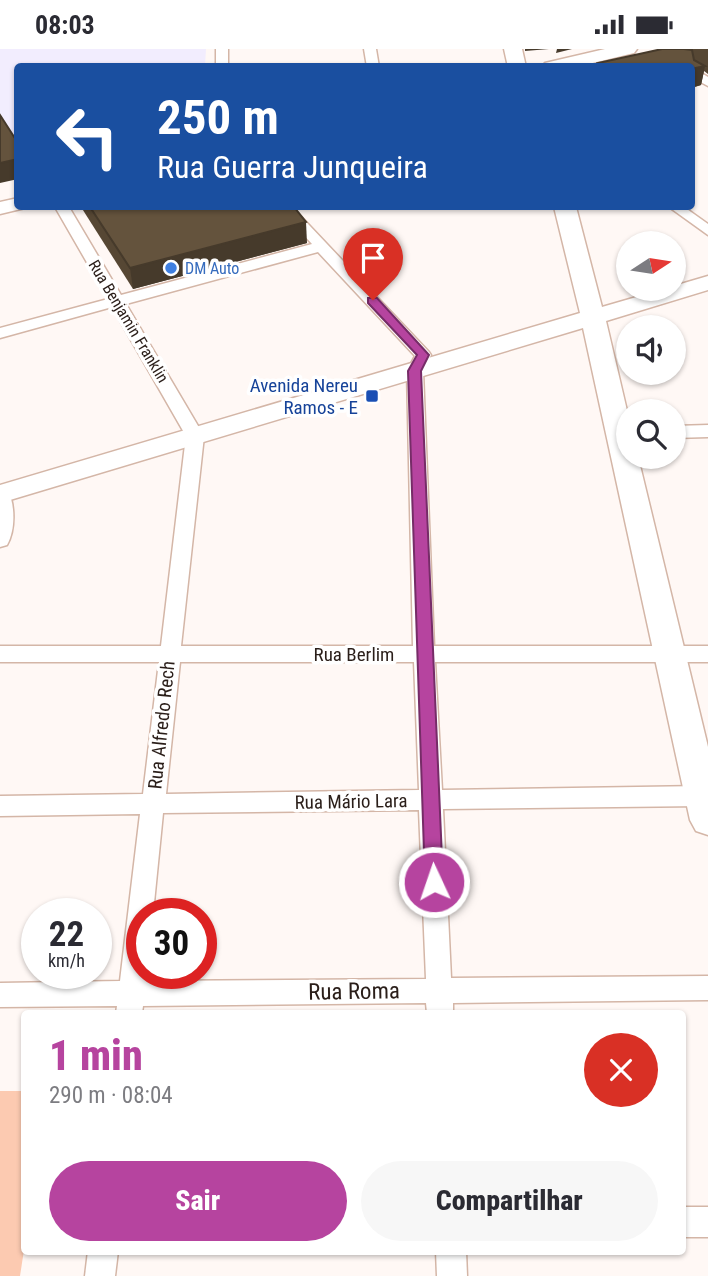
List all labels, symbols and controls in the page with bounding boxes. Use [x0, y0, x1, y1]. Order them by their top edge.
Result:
text: 08:03 [35, 10, 95, 40]
text: 250 m [157, 89, 279, 146]
icon: left [42, 91, 133, 182]
text: Rua Guerra Junqueira [157, 148, 428, 186]
pin [343, 228, 403, 300]
north arrow [616, 231, 686, 301]
map controls [616, 231, 686, 469]
icon: arrive [354, 239, 392, 277]
street label: Rua Benjamin Franklin [84, 256, 173, 386]
place label: DM Auto [185, 259, 239, 278]
marker: DM Auto [163, 260, 179, 276]
button: sound [616, 315, 686, 385]
place label: Avenida Nereu Ramos - E [250, 374, 358, 419]
marker: Avenida Nereu Ramos - E [364, 388, 380, 404]
button: search [616, 399, 686, 469]
street label: Rua Berlim [314, 643, 394, 666]
street label: Rua Alfredo Rech [143, 660, 180, 790]
street label: Rua Mário Lara [294, 789, 408, 814]
position arrow [397, 845, 471, 919]
speed limit sign: 30 [126, 898, 217, 989]
text: 22 [49, 914, 84, 955]
text: km/h [48, 950, 85, 971]
street label: Rua Roma [308, 977, 400, 1006]
text: 1 min [49, 1031, 143, 1080]
button: close [584, 1033, 658, 1107]
text: 290 m · 08:04 [49, 1082, 173, 1109]
button: Sair [49, 1161, 347, 1241]
button: Compartilhar [361, 1161, 658, 1241]

